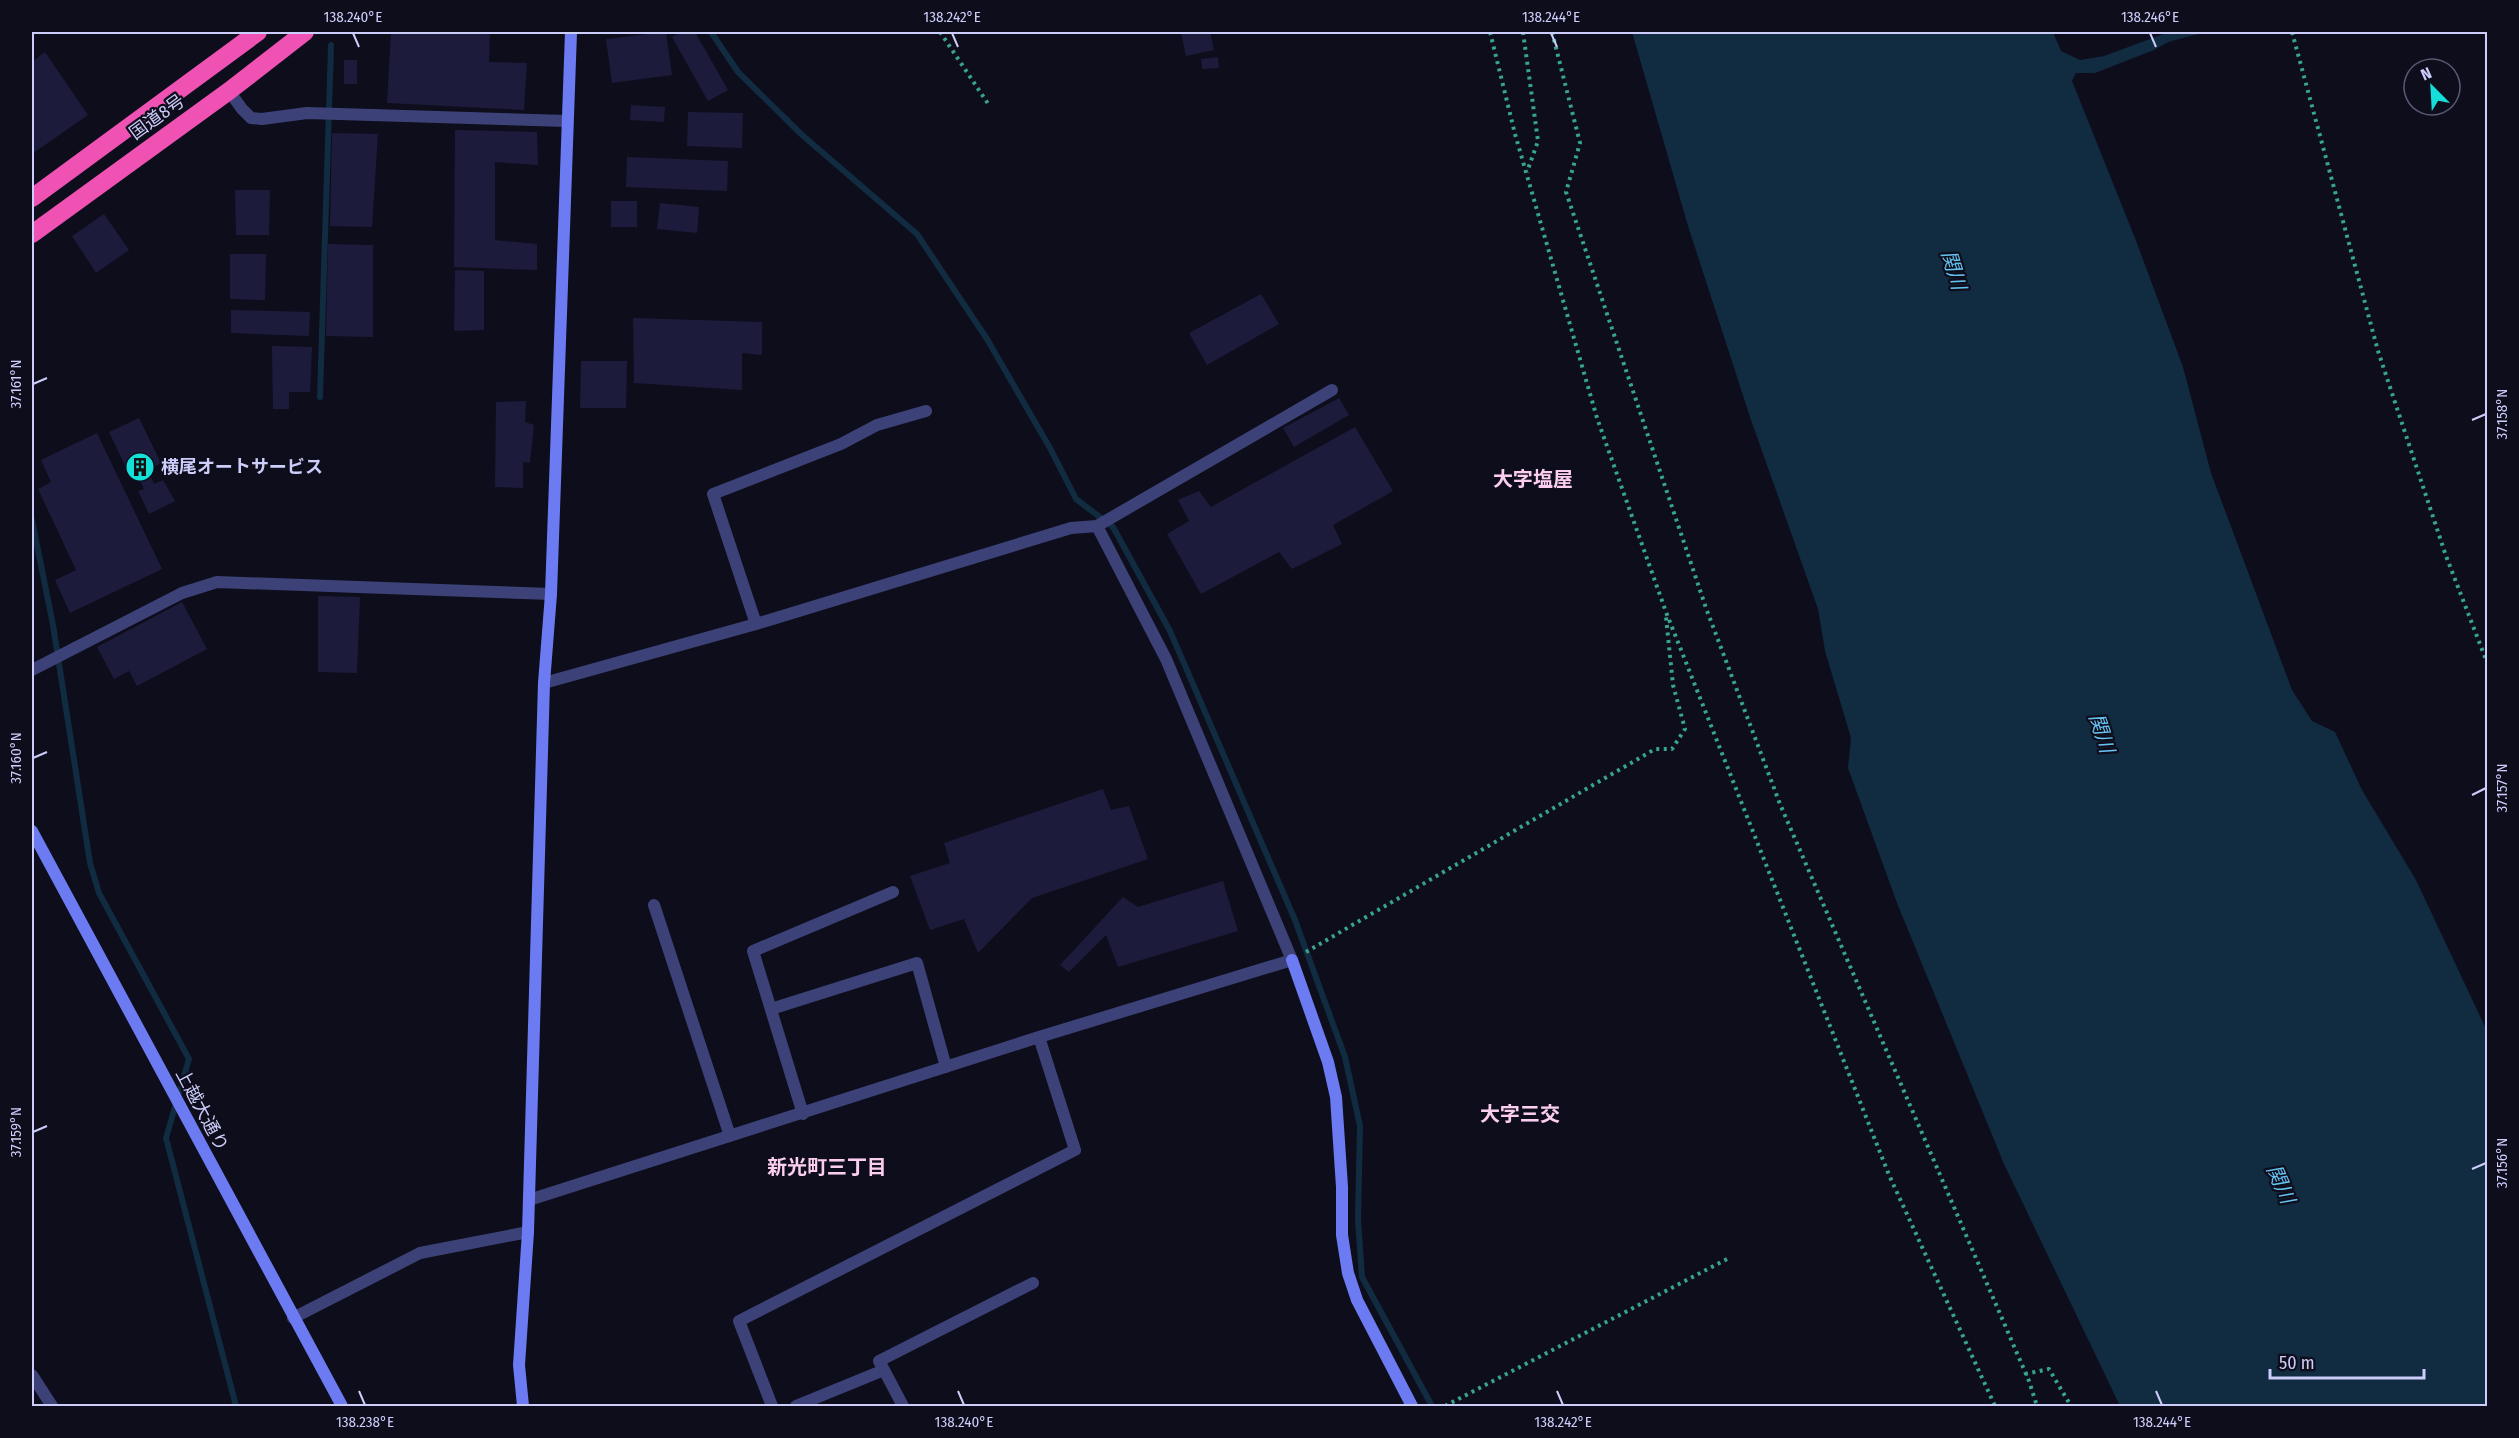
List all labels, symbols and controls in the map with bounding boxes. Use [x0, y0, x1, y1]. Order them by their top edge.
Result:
text: 138.240°E [324, 8, 382, 26]
text: 138.242°E [923, 8, 981, 26]
text: 138.244°E [1522, 8, 1580, 26]
text: 138.246°E [2121, 8, 2179, 26]
north arrow [2402, 57, 2462, 117]
text: N [2418, 63, 2434, 84]
street label: 国道8号 [125, 90, 189, 144]
water label: 関川 [1937, 247, 1972, 295]
text: 37.161°N [7, 359, 25, 409]
text: 37.158°N [2493, 389, 2511, 439]
building icon: 横尾オートサービス [124, 451, 156, 483]
place label: 横尾オートサービス [161, 456, 323, 478]
district label: 大字塩屋 [1493, 467, 1573, 491]
water label: 関川 [2084, 710, 2120, 758]
text: 37.160°N [7, 732, 25, 784]
text: 37.157°N [2493, 763, 2511, 813]
street label: 上越大通り [171, 1065, 233, 1155]
district label: 大字三交 [1480, 1102, 1560, 1126]
text: 37.159°N [7, 1107, 25, 1157]
text: 37.156°N [2493, 1138, 2511, 1188]
district label: 新光町三丁目 [767, 1155, 887, 1179]
water label: 関川 [2262, 1161, 2301, 1209]
scale bar [2270, 1342, 2424, 1380]
text: 50 m [2279, 1352, 2315, 1374]
text: 138.238°E [336, 1413, 394, 1431]
text: 138.240°E [935, 1413, 993, 1431]
text: 138.242°E [1534, 1413, 1592, 1431]
text: 138.244°E [2133, 1413, 2191, 1431]

